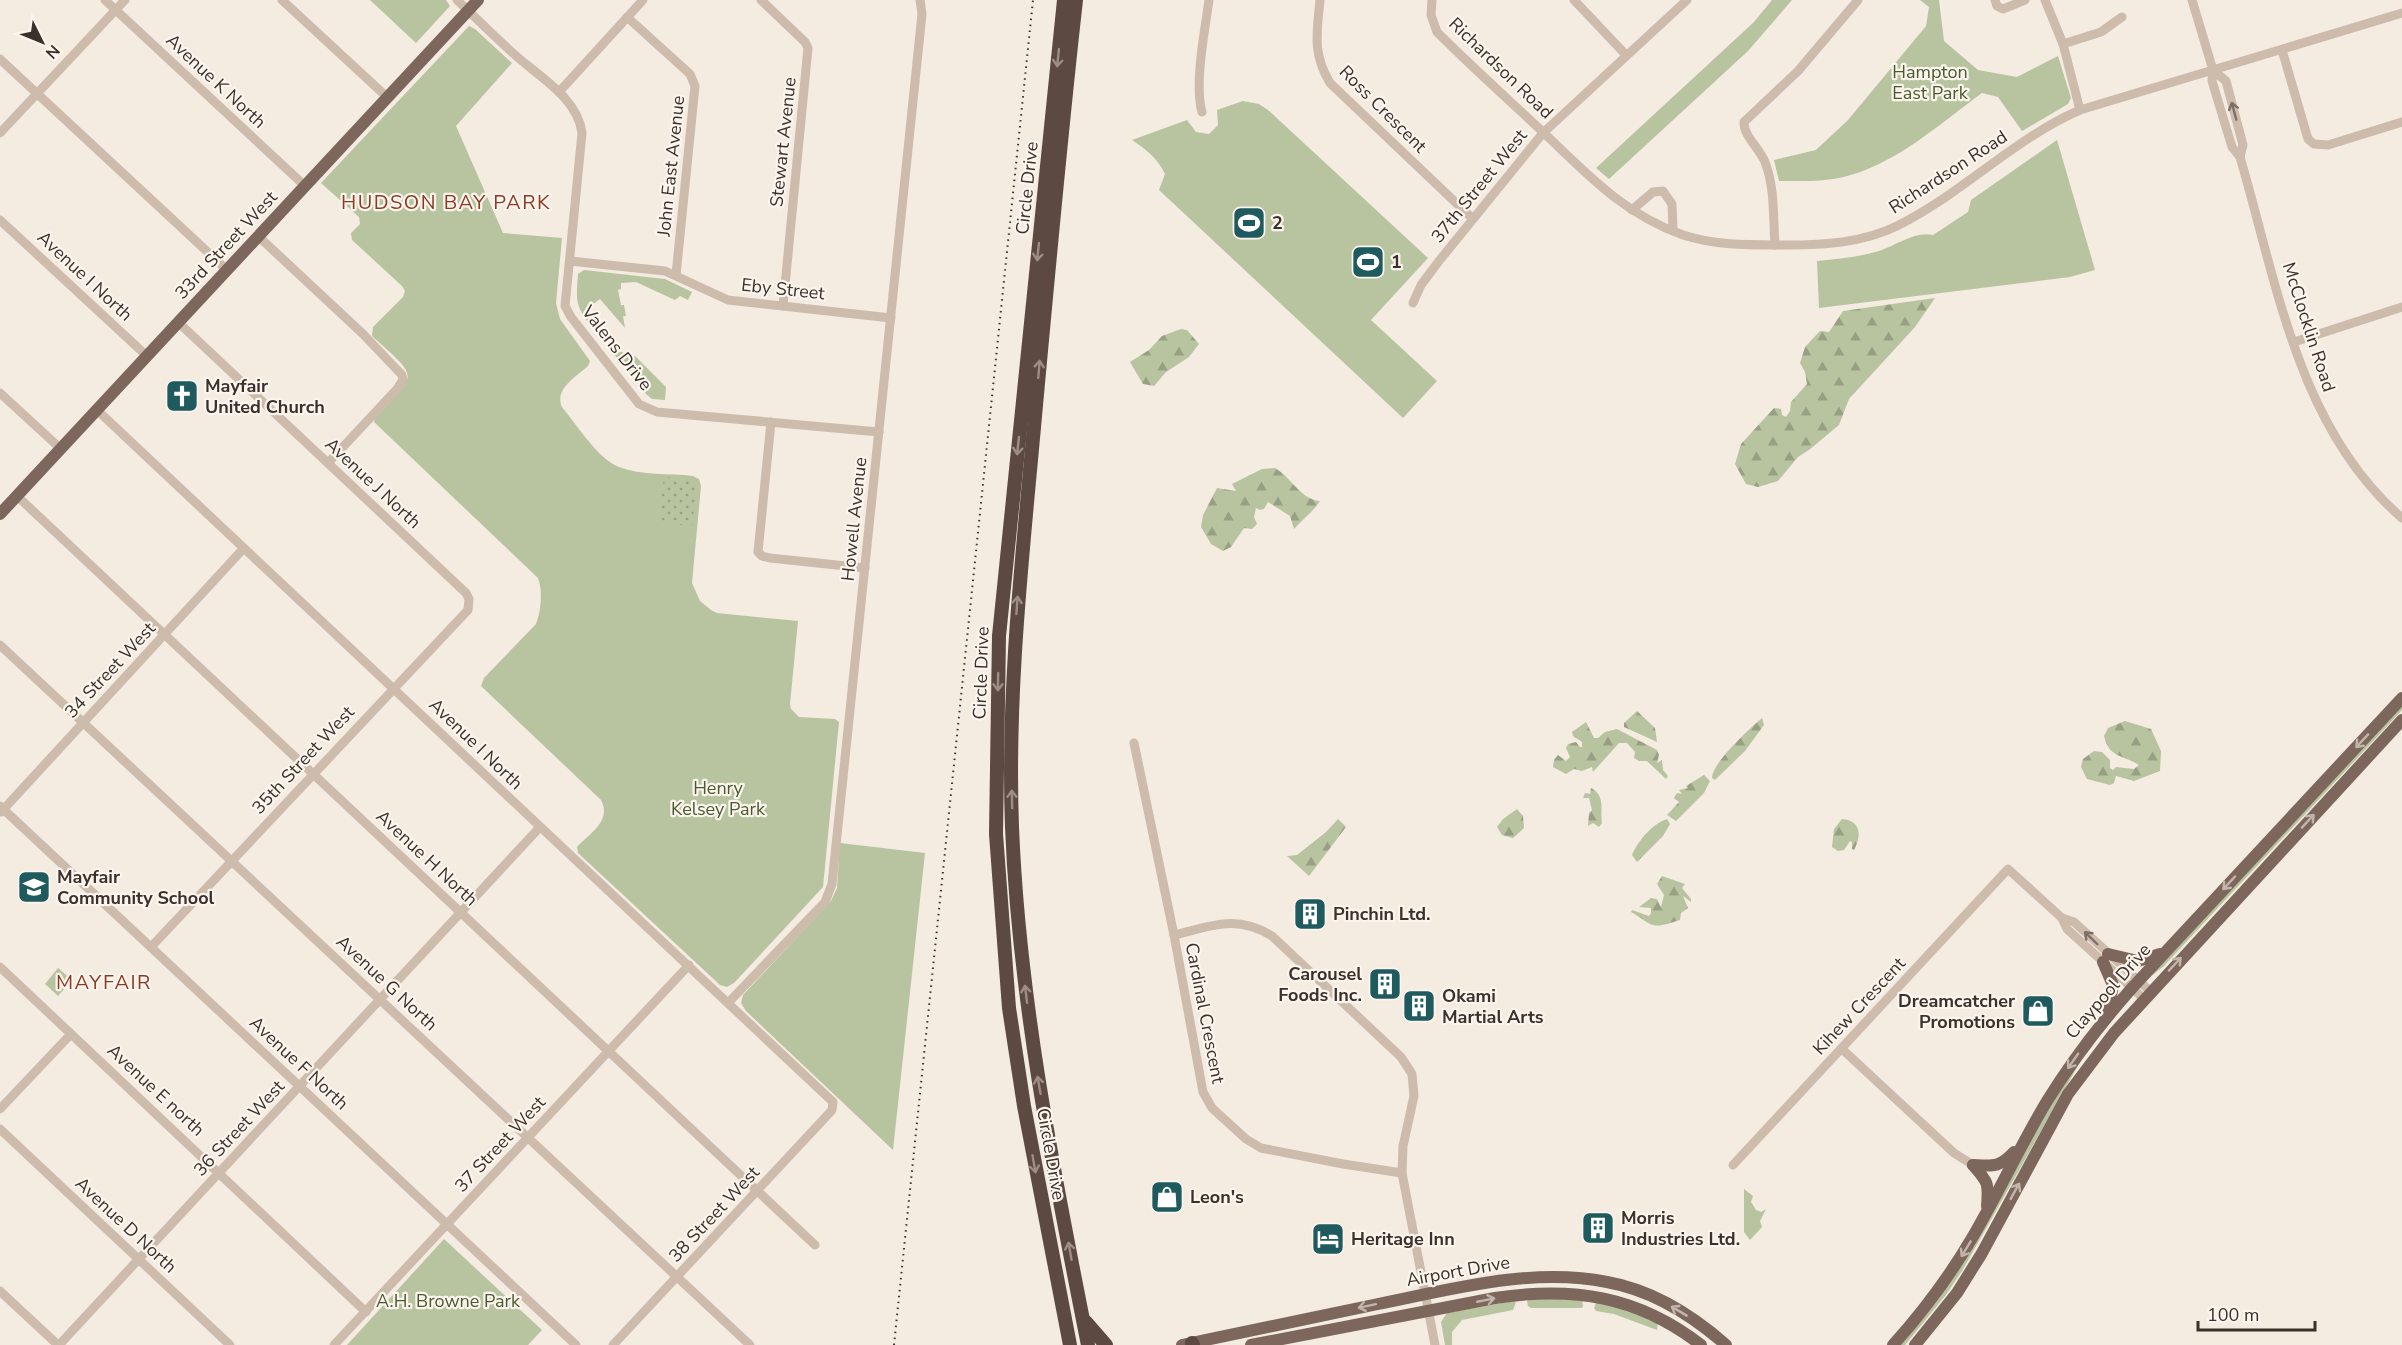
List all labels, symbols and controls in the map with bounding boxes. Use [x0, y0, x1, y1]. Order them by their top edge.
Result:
north arrow [12, 12, 72, 72]
street label: Richardson Road [1444, 12, 1558, 124]
street label: Avenue K North [161, 28, 271, 134]
text: N [40, 40, 64, 63]
one-way arrow [1052, 48, 1063, 68]
street label: Ross Crescent [1334, 60, 1433, 159]
park label: Hampton East Park [1892, 60, 1969, 105]
street label: Stewart Avenue [764, 76, 802, 208]
street label: John East Avenue [652, 94, 690, 239]
one-way arrow [2228, 102, 2239, 121]
street label: 37th Street West [1426, 124, 1533, 248]
street label: Richardson Road [1884, 125, 2012, 219]
street label: Circle Drive [1010, 140, 1044, 236]
street label: 33rd Street West [169, 185, 283, 304]
district label: HUDSON BAY PARK [341, 189, 551, 216]
sports icon: 2 [1231, 205, 1267, 241]
place label: 2 [1272, 211, 1283, 235]
street label: Avenue I North [32, 226, 138, 326]
one-way arrow [1032, 242, 1043, 262]
sports icon: 1 [1350, 244, 1386, 280]
place label: 1 [1391, 250, 1402, 274]
street label: McClocklin Road [2277, 259, 2341, 395]
street label: Eby Street [740, 273, 827, 305]
street label: Valens Drive [576, 300, 658, 396]
one-way arrow [1034, 359, 1045, 379]
place label: Mayfair United Church [205, 374, 325, 419]
church icon: Mayfair United Church [164, 378, 200, 414]
street label: Avenue J North [320, 432, 426, 534]
one-way arrow [1012, 436, 1023, 456]
street label: Howell Avenue [836, 456, 872, 582]
one-way arrow [1011, 595, 1022, 615]
street label: 34 Street West [59, 616, 161, 723]
street label: Circle Drive [967, 626, 995, 720]
one-way arrow [992, 672, 1004, 692]
street label: Avenue I North [424, 693, 528, 795]
street label: 35th Street West [247, 700, 360, 819]
one-way arrow [2355, 733, 2369, 748]
park label: Henry Kelsey Park [671, 776, 766, 821]
one-way arrow [1006, 790, 1018, 810]
street label: Avenue H North [371, 805, 483, 911]
one-way arrow [2301, 814, 2315, 829]
place label: Mayfair Community School [57, 865, 215, 910]
school or university icon: Mayfair Community School [16, 869, 52, 905]
one-way arrow [2222, 875, 2236, 890]
building icon: Pinchin Ltd. [1292, 896, 1328, 932]
place label: Pinchin Ltd. [1333, 902, 1431, 926]
street label: Avenue G North [331, 930, 443, 1036]
one-way arrow [2084, 931, 2099, 945]
street label: Claypool Drive [2060, 938, 2156, 1044]
street label: Cardinal Crescent [1180, 941, 1231, 1086]
street label: Kihew Crescent [1807, 951, 1911, 1060]
one-way arrow [2168, 957, 2183, 972]
place label: Carousel Foods Inc. [1278, 962, 1362, 1007]
building icon: Carousel Foods Inc. [1367, 966, 1403, 1002]
district label: MAYFAIR [56, 969, 152, 996]
one-way arrow [1020, 984, 1031, 1004]
place label: Okami Martial Arts [1442, 984, 1544, 1029]
building icon: Okami Martial Arts [1401, 988, 1437, 1024]
place label: Dreamcatcher Promotions [1898, 989, 2015, 1034]
shop icon: Dreamcatcher Promotions [2020, 993, 2056, 1029]
street label: Avenue F North [244, 1011, 354, 1115]
street label: Avenue E north [102, 1039, 210, 1141]
one-way arrow [2067, 1052, 2079, 1069]
street label: 36 Street West [188, 1074, 290, 1181]
one-way arrow [1033, 1076, 1044, 1096]
street label: 37 Street West [449, 1090, 551, 1197]
street label: Circle Drive [1031, 1106, 1071, 1202]
one-way arrow [1029, 1153, 1040, 1173]
street label: 38 Street West [663, 1160, 765, 1267]
street label: Avenue D North [70, 1172, 182, 1278]
shop icon: Leon's [1149, 1179, 1185, 1215]
one-way arrow [2009, 1183, 2021, 1200]
place label: Leon's [1190, 1185, 1244, 1209]
place label: Morris Industries Ltd. [1621, 1206, 1740, 1251]
building icon: Morris Industries Ltd. [1580, 1210, 1616, 1246]
hotel icon: Heritage Inn [1310, 1221, 1346, 1257]
place label: Heritage Inn [1351, 1227, 1455, 1251]
one-way arrow [1959, 1240, 1972, 1257]
one-way arrow [1064, 1242, 1075, 1261]
street label: Airport Drive [1404, 1250, 1512, 1292]
park label: A.H. Browne Park [376, 1289, 521, 1313]
one-way arrow [1475, 1294, 1495, 1305]
scale bar [2198, 1294, 2315, 1332]
one-way arrow [1357, 1301, 1376, 1313]
text: 100 m [2207, 1303, 2259, 1327]
one-way arrow [1671, 1304, 1688, 1316]

